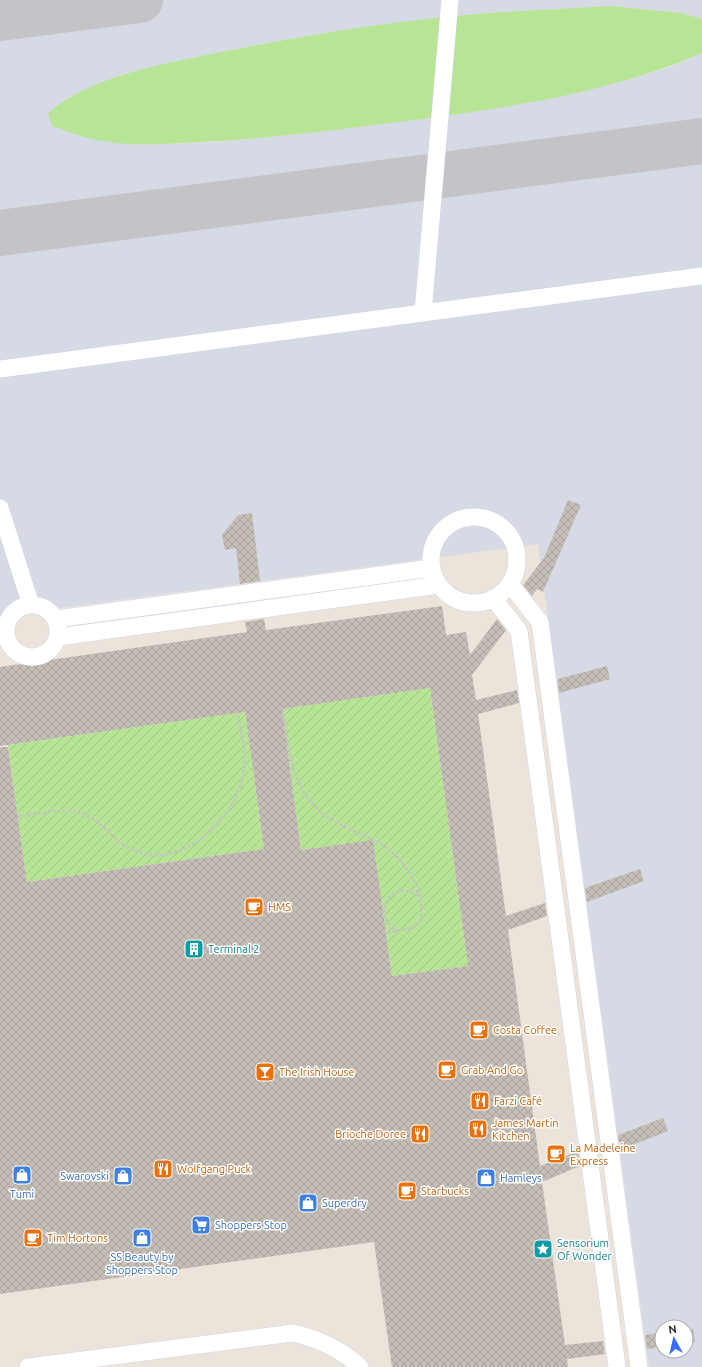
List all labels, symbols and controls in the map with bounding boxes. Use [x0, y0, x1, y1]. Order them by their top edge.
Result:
cafe icon: HMS [243, 896, 265, 918]
place label: HMS [268, 901, 291, 913]
building icon: Terminal 2 [183, 938, 205, 960]
place label: Terminal 2 [208, 943, 260, 955]
cafe icon: Costa Coffee [468, 1019, 490, 1041]
place label: Costa Coffee [493, 1024, 557, 1036]
cafe icon: Grab And Go [436, 1059, 458, 1081]
bar icon: The Irish House [254, 1061, 276, 1083]
place label: Grab And Go [461, 1064, 523, 1076]
place label: The Irish House [279, 1066, 354, 1078]
restaurant icon: Farzi Café [469, 1090, 491, 1112]
place label: Farzi Café [494, 1095, 542, 1107]
place label: James Martin Kitchen [492, 1117, 559, 1142]
restaurant icon: James Martin Kitchen [467, 1118, 489, 1140]
restaurant icon: Brioche Doree [409, 1123, 431, 1145]
place label: Brioche Doree [335, 1128, 406, 1140]
place label: La Madeleine Express [570, 1142, 635, 1167]
cafe icon: La Madeleine Express [545, 1143, 567, 1165]
restaurant icon: Wolfgang Puck [152, 1158, 174, 1180]
place label: Wolfgang Puck [177, 1163, 252, 1175]
shop icon: Tumi [11, 1164, 33, 1186]
shop icon: Swarovski [112, 1165, 134, 1187]
shop icon: Hamleys [475, 1167, 497, 1189]
place label: Swarovski [60, 1170, 109, 1182]
place label: Hamleys [500, 1172, 542, 1184]
cafe icon: Starbucks [396, 1180, 418, 1202]
place label: Starbucks [421, 1185, 469, 1197]
place label: Tumi [10, 1188, 34, 1200]
shop icon: Superdry [297, 1192, 319, 1214]
place label: Superdry [322, 1197, 368, 1209]
supermarket icon: Shoppers Stop [190, 1214, 212, 1236]
place label: Shoppers Stop [215, 1219, 287, 1231]
cafe icon: Tim Hortons [22, 1227, 44, 1249]
shop icon: SS Beauty by Shoppers Stop [131, 1227, 153, 1249]
place label: Tim Hortons [47, 1232, 108, 1244]
place label: Sensorium Of Wonder [557, 1237, 612, 1262]
place icon: Sensorium Of Wonder [532, 1238, 554, 1260]
place label: SS Beauty by Shoppers Stop [106, 1251, 178, 1276]
north arrow [654, 1319, 694, 1359]
text: N [668, 1323, 678, 1336]

